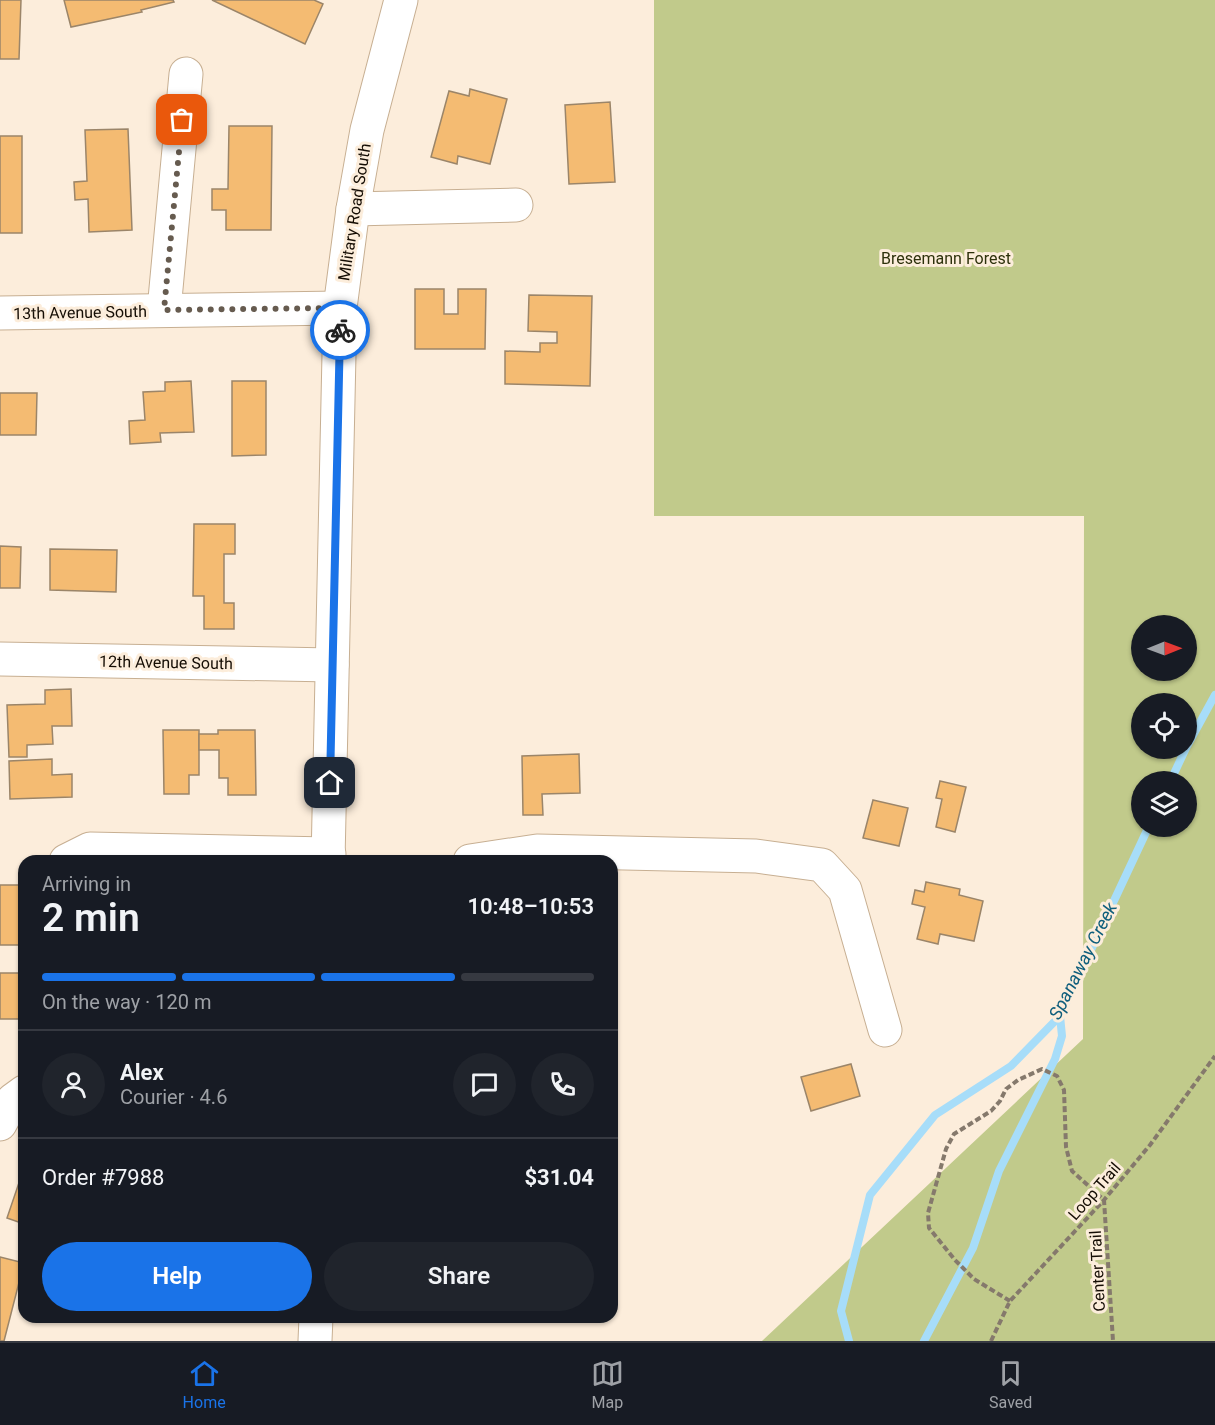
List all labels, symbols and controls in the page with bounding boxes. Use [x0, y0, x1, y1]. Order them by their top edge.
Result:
pin [156, 94, 207, 145]
icon: bag [165, 103, 198, 136]
street label: Military Road South [334, 142, 375, 282]
park label: Bresemann Forest [881, 249, 1011, 268]
courier [310, 300, 370, 360]
street label: 13th Avenue South [13, 302, 147, 323]
icon: bike [324, 314, 357, 347]
north arrow [1131, 615, 1197, 681]
map controls [1131, 615, 1197, 837]
street label: 12th Avenue South [99, 652, 233, 673]
button: locate [1131, 693, 1197, 759]
pin [304, 757, 355, 808]
icon: home [313, 766, 346, 799]
button: layers [1131, 771, 1197, 837]
text: Arriving in [42, 872, 131, 896]
text: 10:48–10:53 [467, 894, 594, 919]
text: 2 min [42, 895, 140, 941]
water label: Spanaway Creek [1044, 898, 1122, 1023]
text: On the way · 120 m [42, 990, 211, 1014]
button: person [42, 1053, 105, 1116]
button: chat [453, 1053, 516, 1116]
button: phone [531, 1053, 594, 1116]
text: Alex [120, 1060, 164, 1085]
text: Courier · 4.6 [120, 1085, 227, 1109]
street label: Loop Trail [1064, 1159, 1125, 1224]
text: Order #7988 [42, 1165, 164, 1190]
text: $31.04 [525, 1165, 594, 1190]
street label: Center Trail [1086, 1230, 1109, 1312]
button: Help [42, 1242, 312, 1311]
button: Share [324, 1242, 594, 1311]
tab: Home [183, 1357, 226, 1412]
tab: Map [591, 1357, 624, 1412]
tab: Saved [989, 1357, 1032, 1412]

